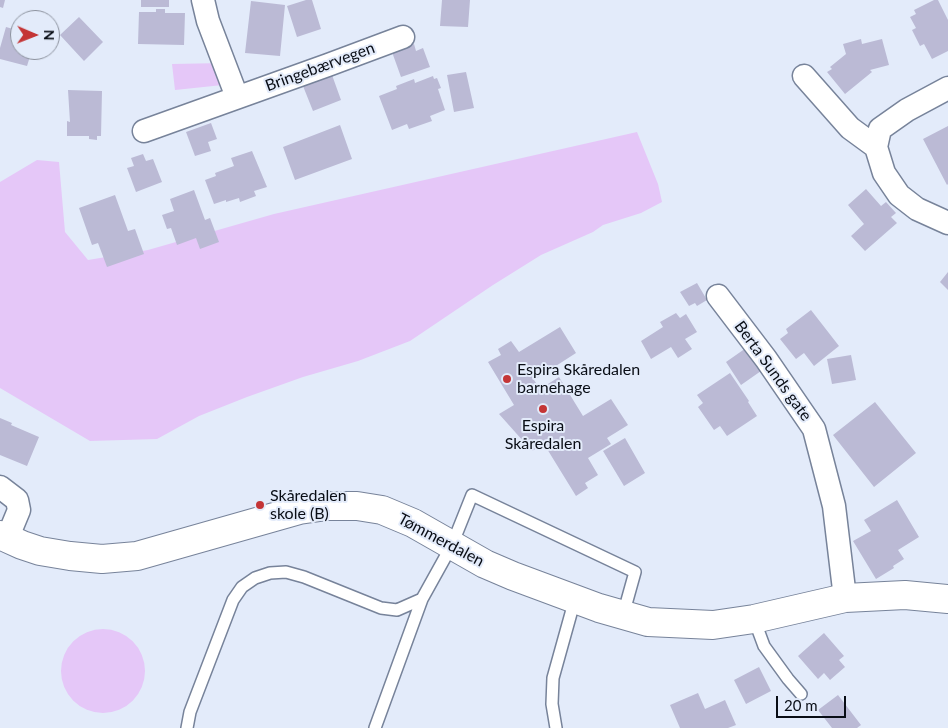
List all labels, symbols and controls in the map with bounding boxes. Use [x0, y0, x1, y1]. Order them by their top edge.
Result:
north arrow [10, 10, 60, 60]
text: N [41, 30, 58, 41]
street label: Bringebærvegen [263, 38, 377, 96]
street label: Berta Sunds gate [730, 317, 816, 425]
place label: Espira Skåredalen barnehage [517, 360, 640, 398]
marker: Espira Skåredalen barnehage [501, 373, 513, 385]
marker: Espira Skåredalen [537, 403, 549, 415]
place label: Espira Skåredalen [505, 416, 581, 454]
place label: Skåredalen skole (B) [270, 486, 347, 524]
marker: Skåredalen skole (B) [254, 499, 266, 511]
street label: Tømmerdalen [395, 509, 487, 571]
scale bar [778, 686, 848, 718]
text: 20 m [784, 696, 818, 714]

